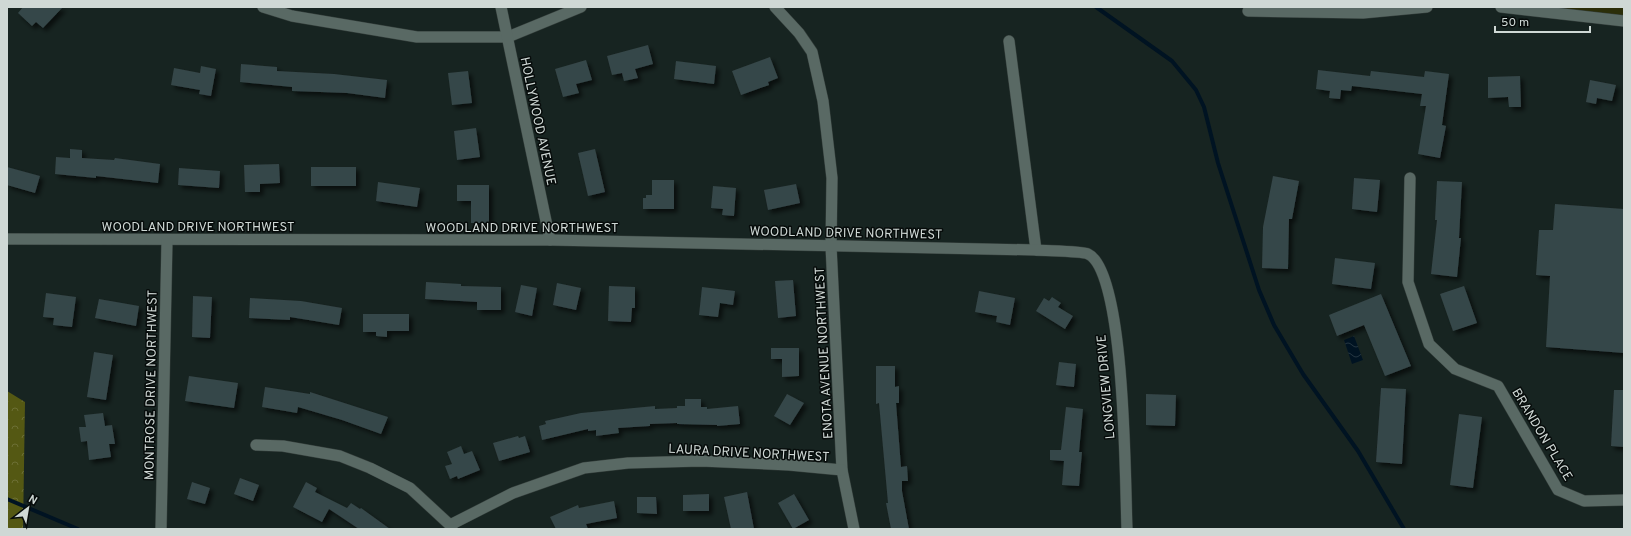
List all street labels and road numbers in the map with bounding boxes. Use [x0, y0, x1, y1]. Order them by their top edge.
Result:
street label: HOLLYWOOD AVENUE [516, 56, 558, 187]
street label: WOODLAND DRIVE NORTHWEST [102, 220, 294, 236]
street label: WOODLAND DRIVE NORTHWEST [426, 221, 618, 237]
street label: WOODLAND DRIVE NORTHWEST [749, 224, 943, 244]
street label: ENOTA AVENUE NORTHWEST [812, 266, 837, 439]
street label: MONTROSE DRIVE NORTHWEST [142, 290, 162, 480]
street label: LONGVIEW DRIVE [1094, 334, 1120, 440]
street label: BRANDON PLACE [1507, 386, 1575, 484]
street label: LAURA DRIVE NORTHWEST [668, 442, 830, 466]

